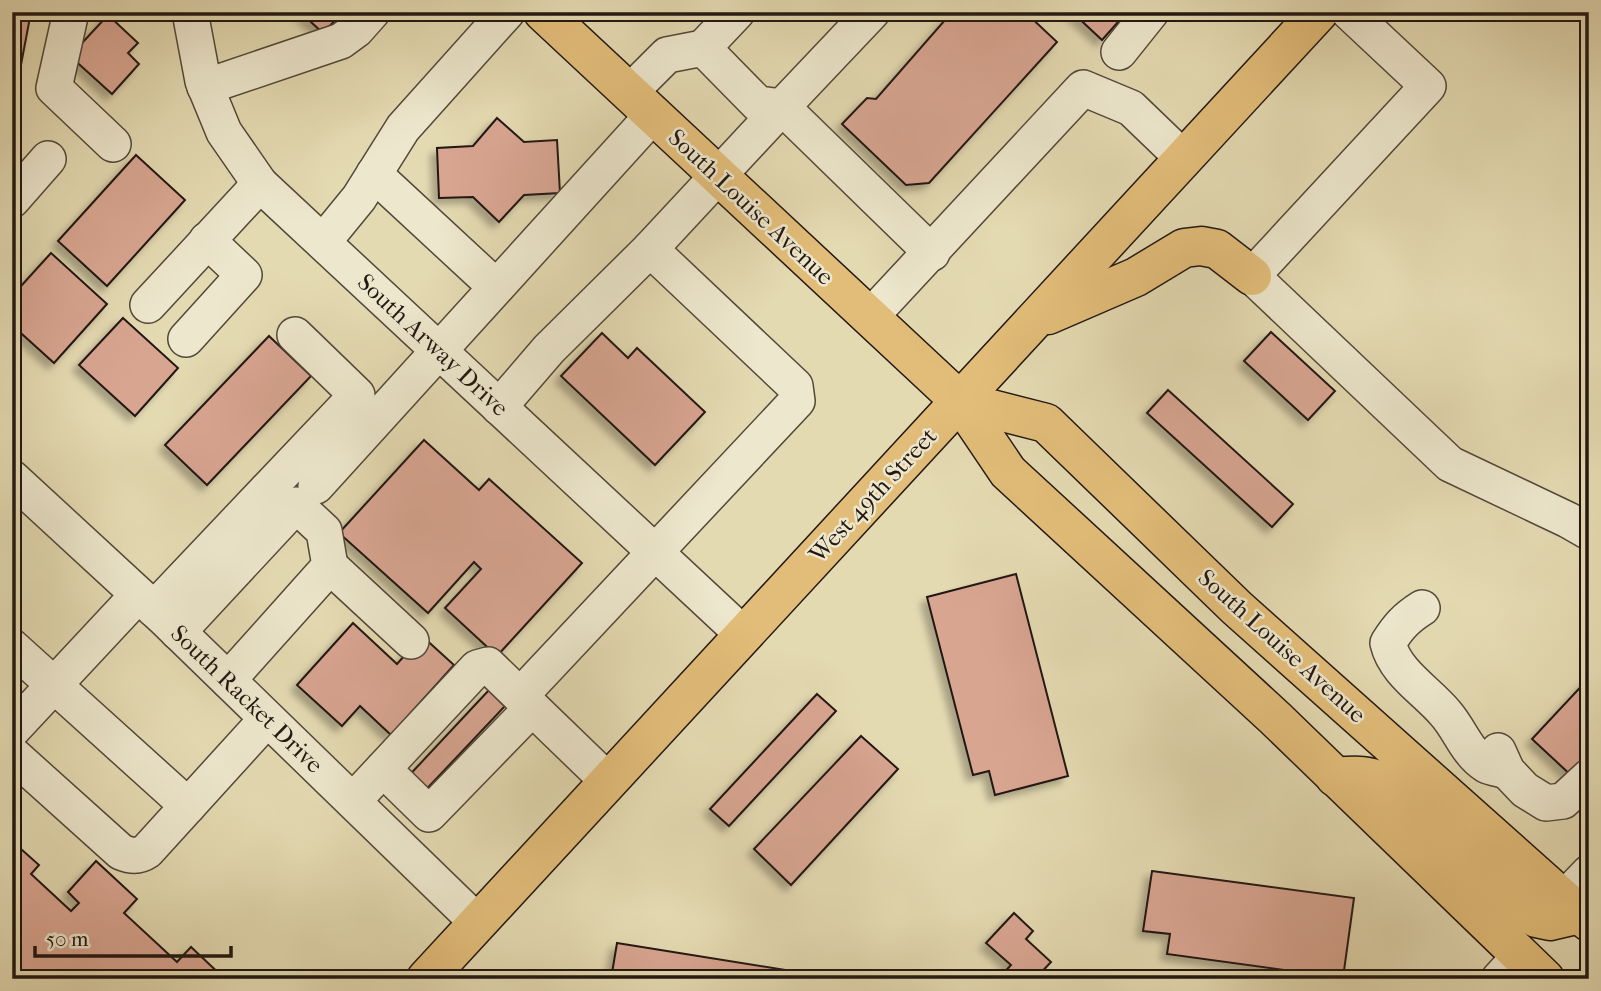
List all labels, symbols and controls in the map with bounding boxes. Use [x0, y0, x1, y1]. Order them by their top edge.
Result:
street label: South Louise Avenue [663, 123, 839, 291]
street label: South Arway Drive [352, 268, 514, 422]
street label: West 49th Street [803, 422, 943, 569]
street label: South Louise Avenue [1193, 563, 1372, 729]
street label: South Racket Drive [165, 619, 329, 779]
scale bar [35, 914, 231, 958]
text: 50 m [46, 927, 89, 951]

